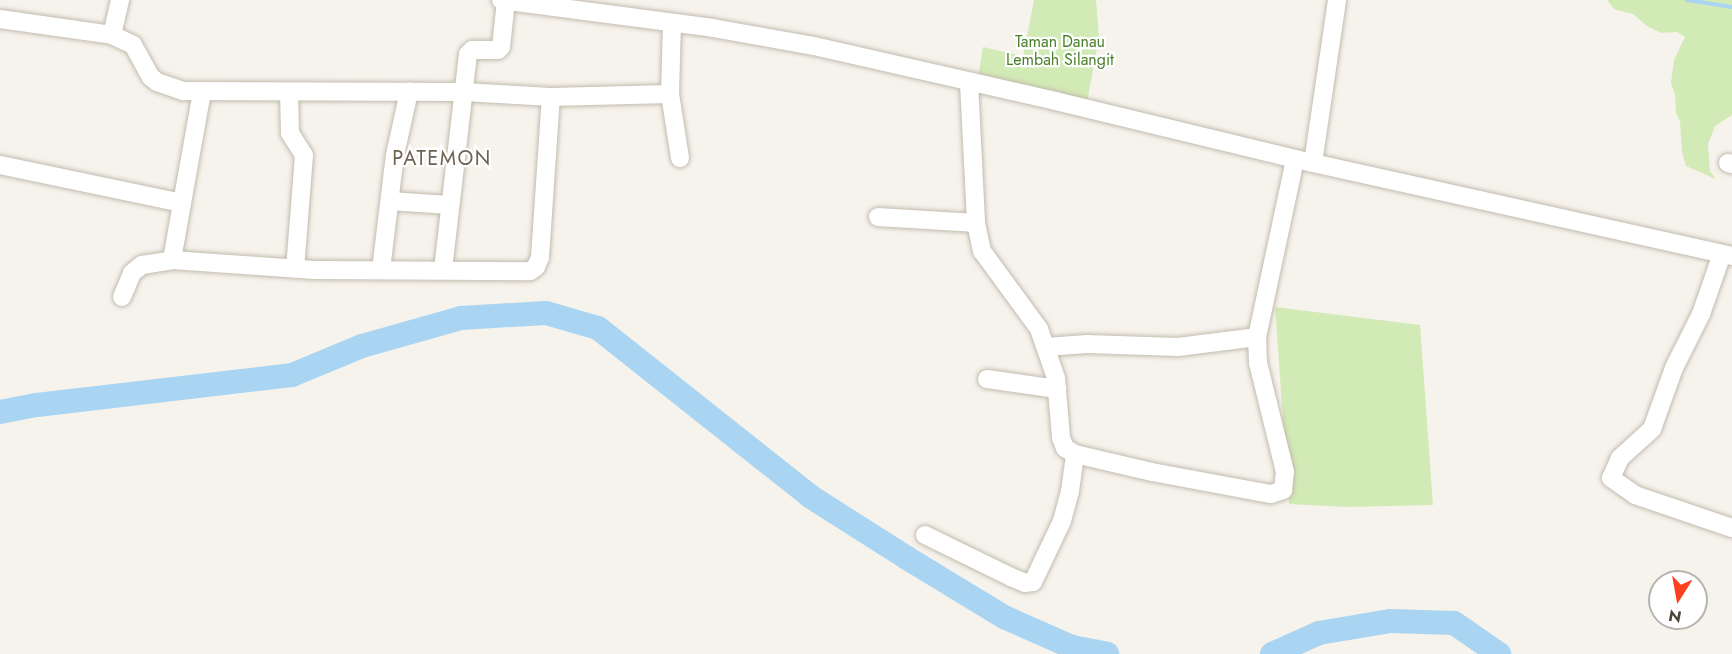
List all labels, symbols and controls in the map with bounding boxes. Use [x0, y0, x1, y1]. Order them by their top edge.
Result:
park label: Taman Danau Lembah Silangit [1006, 32, 1114, 70]
district label: PATEMON [392, 146, 492, 170]
north arrow [1648, 570, 1708, 630]
text: N [1666, 604, 1683, 629]

